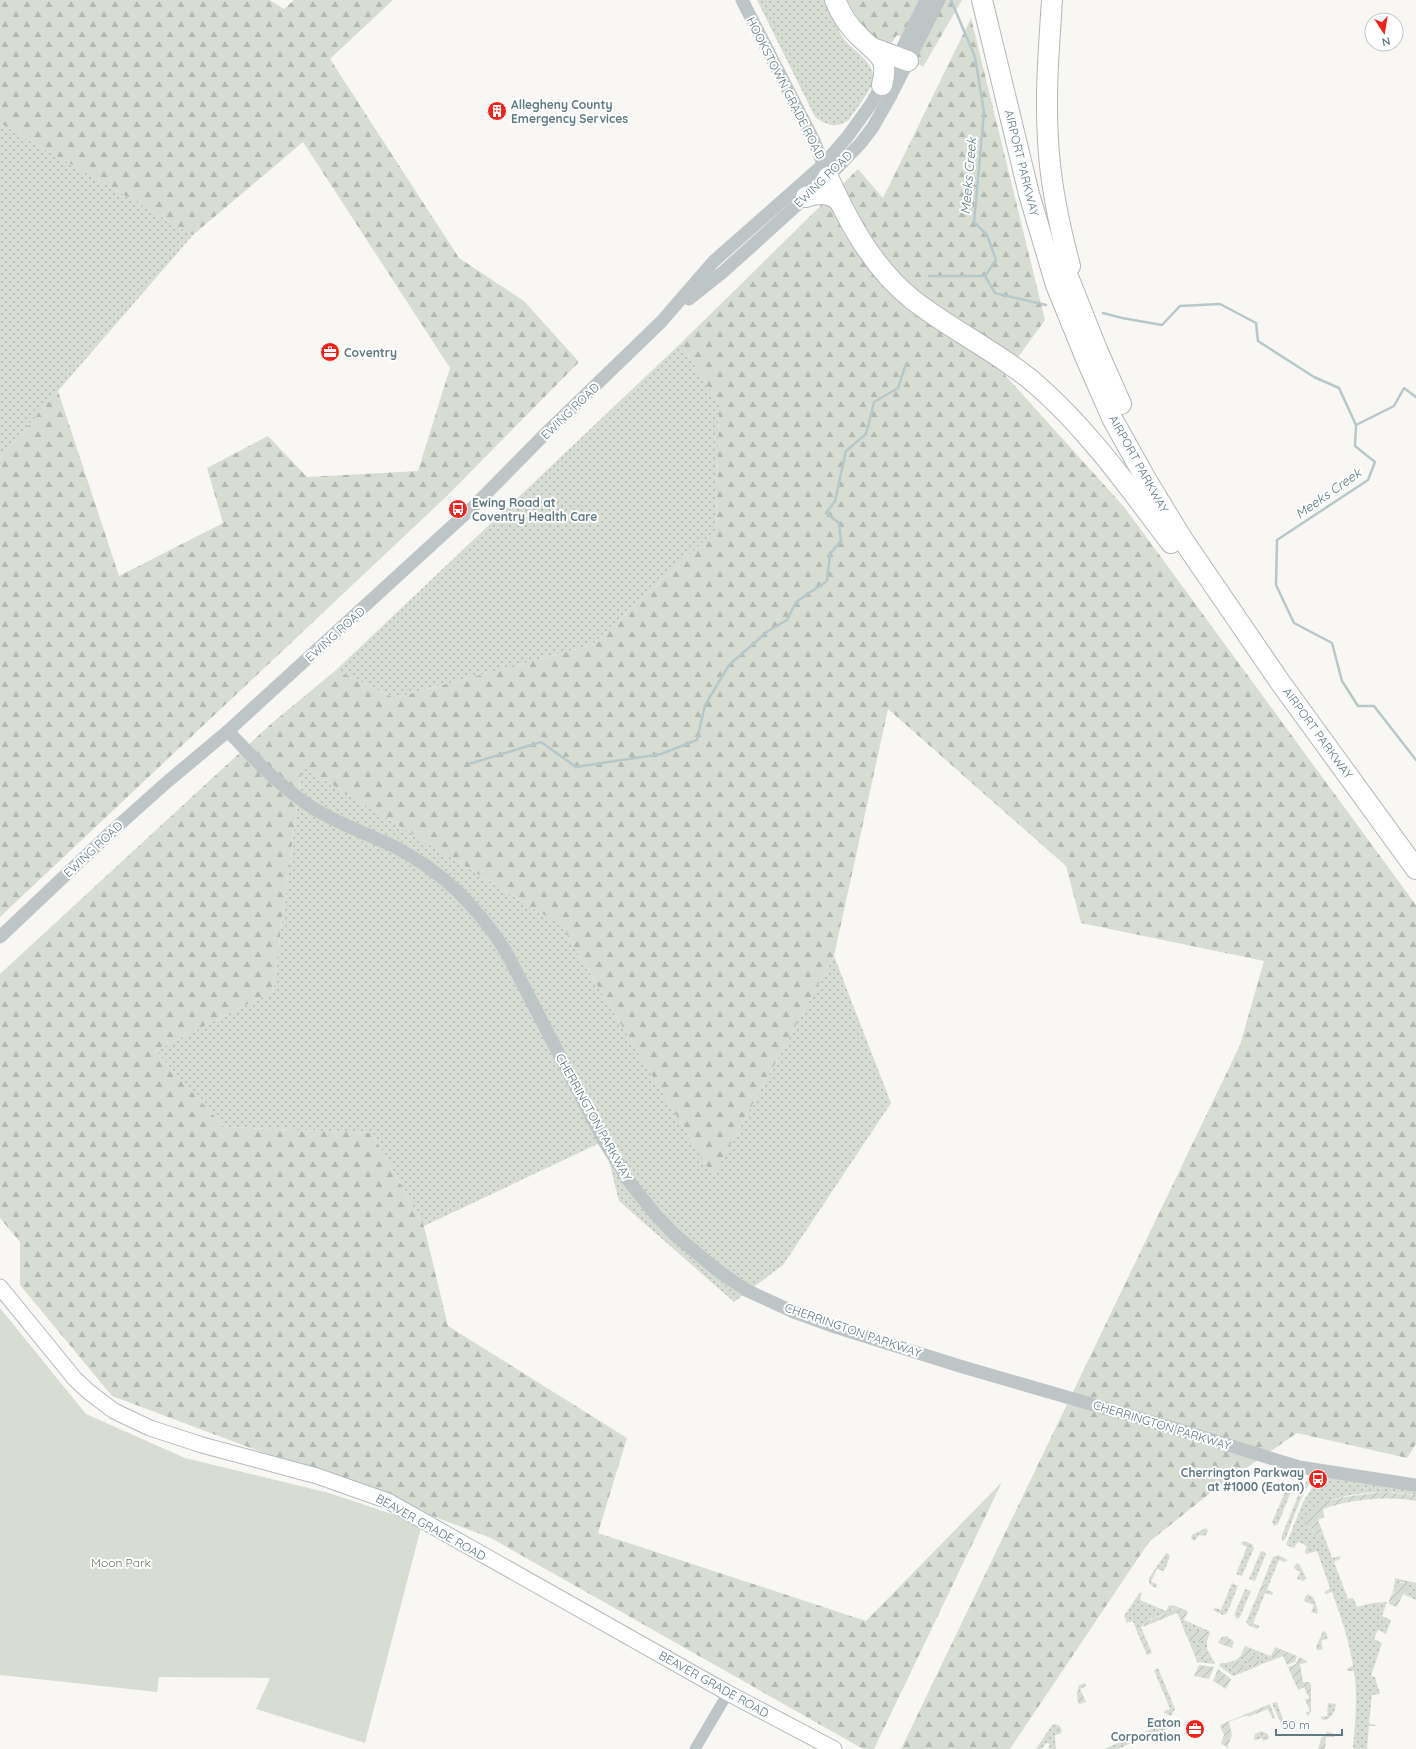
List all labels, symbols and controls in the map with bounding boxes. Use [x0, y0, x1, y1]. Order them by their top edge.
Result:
north arrow [1364, 12, 1404, 52]
street label: HOOKSTOWN GRADE ROAD [743, 14, 829, 162]
text: N [1381, 34, 1391, 49]
place label: Allegheny County Emergency Services [511, 97, 628, 126]
building icon: Allegheny County Emergency Services [486, 100, 508, 122]
street label: AIRPORT PARKWAY [1001, 108, 1043, 218]
water label: Meeks Creek [957, 136, 979, 215]
street label: EWING ROAD [791, 147, 856, 211]
office icon: Coventry [319, 341, 341, 363]
place label: Coventry [344, 345, 397, 360]
street label: EWING ROAD [538, 379, 603, 443]
street label: AIRPORT PARKWAY [1106, 413, 1172, 516]
water label: Meeks Creek [1292, 464, 1365, 522]
place label: Ewing Road at Coventry Health Care [472, 495, 597, 524]
bus stop icon: Ewing Road at Coventry Health Care [447, 498, 469, 520]
street label: EWING ROAD [302, 603, 368, 665]
street label: AIRPORT PARKWAY [1280, 684, 1356, 782]
street label: EWING ROAD [60, 818, 126, 880]
street label: CHERRINGTON PARKWAY [553, 1051, 635, 1183]
street label: CHERRINGTON PARKWAY [783, 1300, 923, 1360]
street label: CHERRINGTON PARKWAY [1091, 1397, 1233, 1453]
place label: Cherrington Parkway at #1000 (Eaton) [1181, 1465, 1304, 1494]
bus stop icon: Cherrington Parkway at #1000 (Eaton) [1307, 1468, 1329, 1490]
street label: BEAVER GRADE ROAD [373, 1490, 489, 1564]
park label: Moon Park [91, 1555, 151, 1570]
street label: BEAVER GRADE ROAD [656, 1647, 772, 1721]
scale bar [1276, 1711, 1342, 1737]
place label: Eaton Corporation [1111, 1715, 1181, 1744]
text: 50 m [1282, 1717, 1310, 1732]
office icon: Eaton Corporation [1184, 1718, 1206, 1740]

